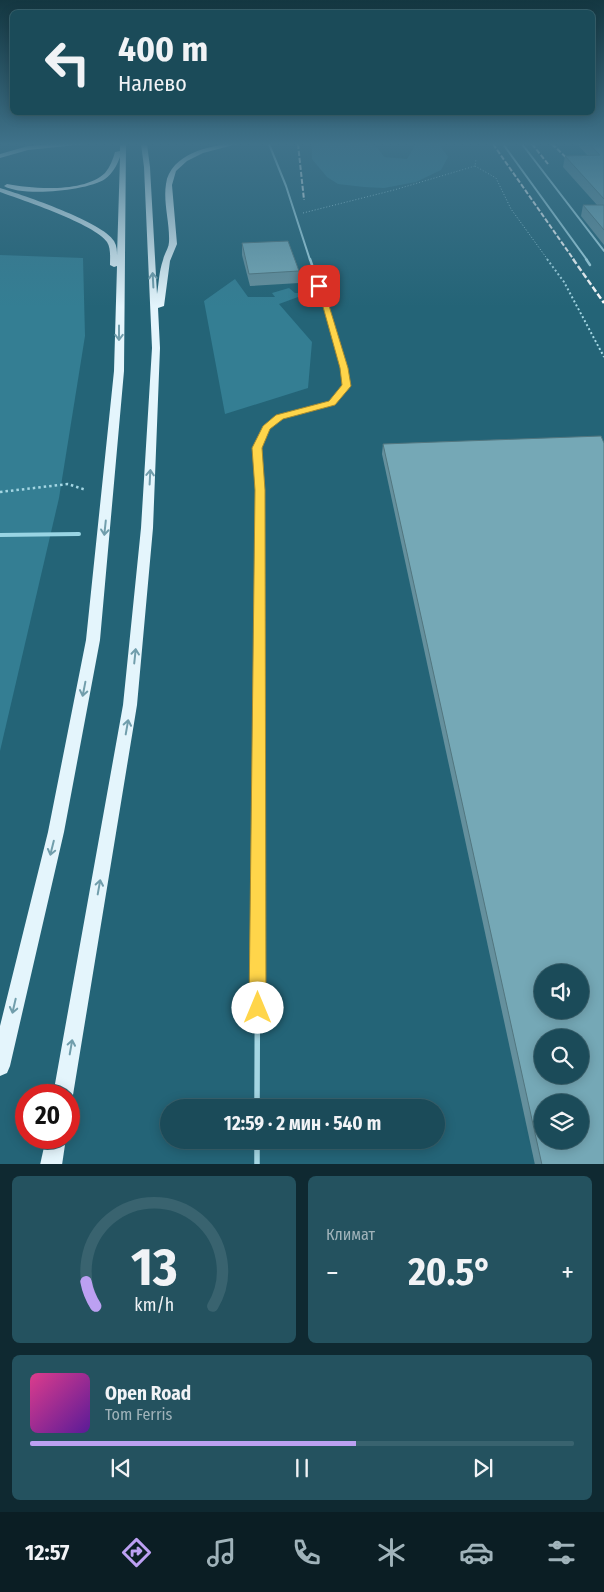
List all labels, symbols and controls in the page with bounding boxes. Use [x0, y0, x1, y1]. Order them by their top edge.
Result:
text: 400 m [118, 28, 208, 70]
icon: left [35, 30, 100, 95]
text: Налево [118, 70, 187, 97]
pin [298, 265, 340, 307]
one-way arrow [148, 272, 157, 288]
icon: arrive [305, 272, 333, 300]
one-way arrow [114, 324, 124, 341]
one-way arrow [146, 469, 155, 485]
one-way arrow [100, 519, 110, 535]
one-way arrow [130, 649, 140, 665]
one-way arrow [79, 680, 88, 696]
one-way arrow [122, 719, 132, 735]
one-way arrow [47, 840, 56, 856]
one-way arrow [94, 879, 104, 895]
map controls [534, 964, 589, 1149]
button: sound [534, 964, 589, 1019]
position arrow [231, 981, 283, 1033]
one-way arrow [9, 998, 18, 1014]
button: search [534, 1029, 589, 1084]
one-way arrow [67, 1039, 77, 1055]
speed limit sign: 20 [15, 1084, 80, 1149]
button: layers [534, 1094, 589, 1149]
text: 12:59 · 2 мин · 540 m [224, 1112, 381, 1135]
text: Климат [326, 1225, 375, 1244]
text: 13 [131, 1236, 177, 1299]
text: 20.5° [408, 1249, 492, 1295]
text: − [326, 1256, 339, 1289]
text: + [561, 1256, 574, 1289]
text: km/h [134, 1294, 174, 1316]
text: Open Road [105, 1382, 191, 1405]
text: Tom Ferris [105, 1405, 172, 1424]
icon: previous [107, 1454, 135, 1482]
icon: pause [288, 1454, 316, 1482]
icon: next [469, 1454, 497, 1482]
icon: directions [119, 1535, 154, 1570]
icon: music [204, 1535, 239, 1570]
icon: phone [289, 1535, 324, 1570]
icon: climate [374, 1535, 409, 1570]
icon: car [459, 1535, 494, 1570]
icon: filters [544, 1535, 579, 1570]
text: 12:57 [25, 1539, 69, 1566]

